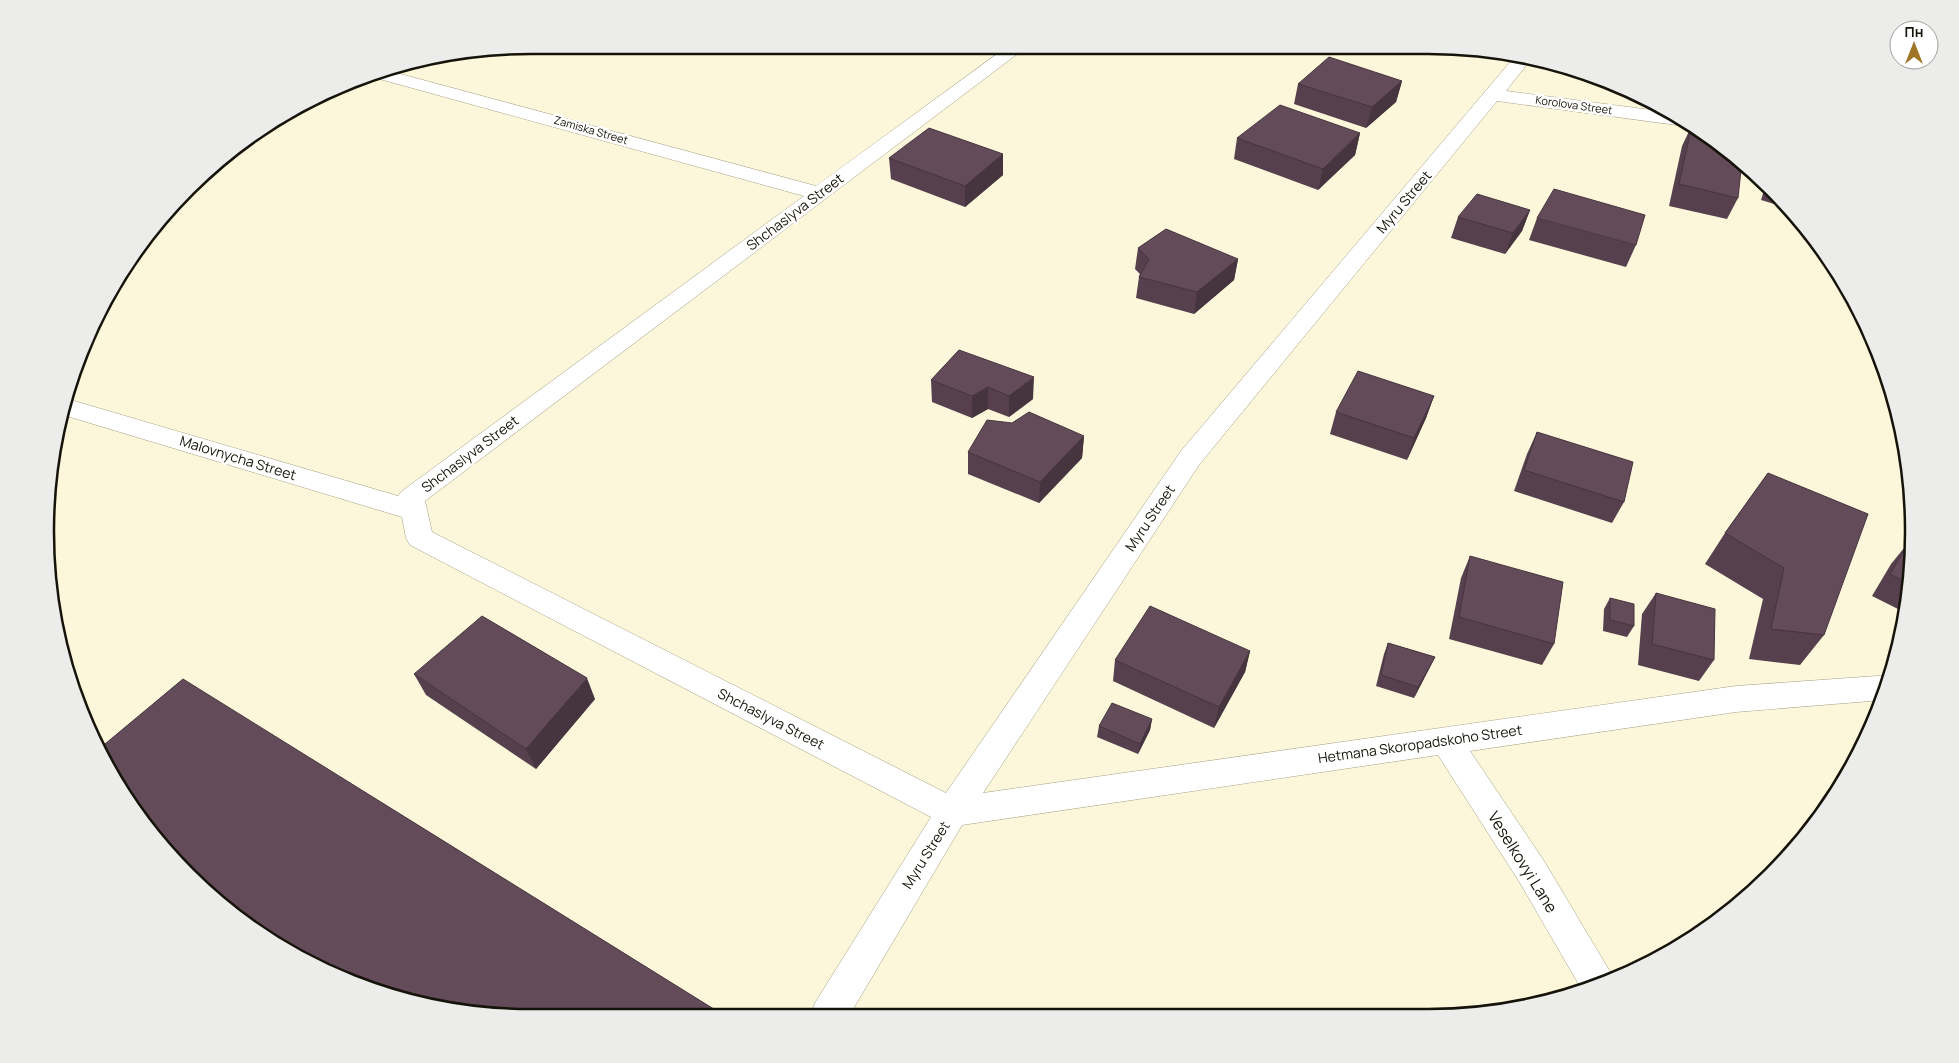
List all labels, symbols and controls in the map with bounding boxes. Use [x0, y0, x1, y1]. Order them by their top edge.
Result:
north arrow [1889, 20, 1939, 70]
text: Пн [1905, 22, 1923, 41]
street label: Korolova Street [1535, 92, 1614, 117]
street label: Zamiska Street [552, 112, 630, 147]
street label: Myru Street [1372, 166, 1436, 237]
street label: Shchaslyva Street [742, 169, 848, 254]
street label: Shchaslyva Street [417, 411, 523, 496]
street label: Malovnycha Street [178, 431, 299, 484]
street label: Myru Street [1120, 480, 1179, 555]
street label: Shchaslyva Street [715, 683, 828, 754]
street label: Hetmana Skoropadskoho Street [1317, 720, 1524, 767]
street label: Veselkovyi Lane [1483, 807, 1563, 917]
street label: Myru Street [897, 817, 954, 892]

